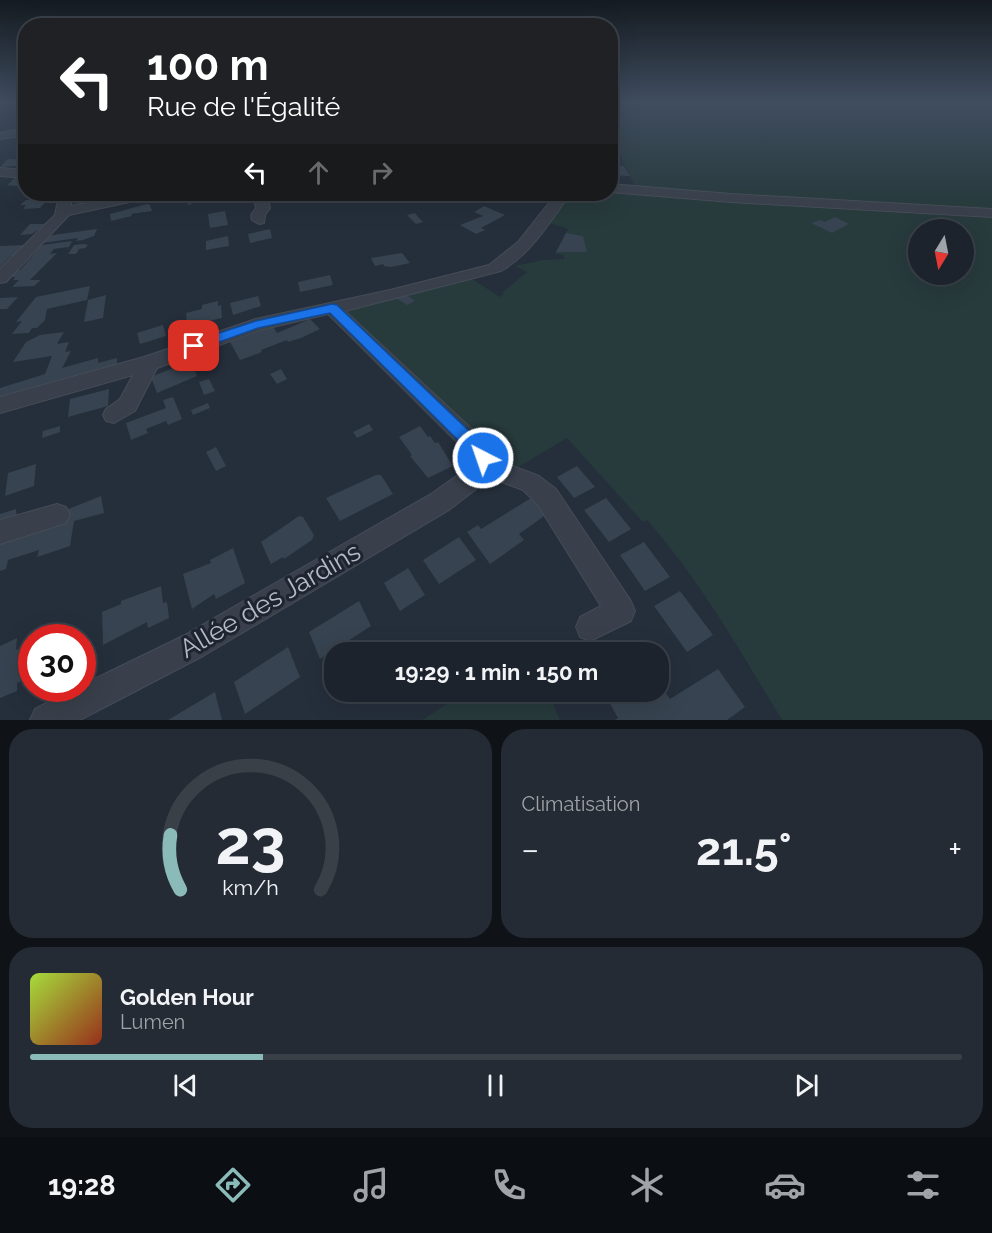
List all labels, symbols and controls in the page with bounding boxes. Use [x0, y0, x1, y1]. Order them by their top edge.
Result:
text: 100 m [147, 41, 269, 90]
icon: left [48, 42, 126, 120]
text: Rue de l'Égalité [147, 91, 340, 122]
icon: left [239, 156, 272, 189]
icon: ahead [302, 156, 335, 189]
icon: right [365, 156, 398, 189]
north arrow [908, 219, 974, 285]
map controls [908, 219, 974, 285]
pin [168, 320, 219, 371]
icon: arrive [177, 329, 210, 362]
position arrow [451, 426, 515, 490]
street label: Allée des Jardins [174, 536, 366, 664]
speed limit sign: 30 [18, 624, 96, 702]
text: 19:29 · 1 min · 150 m [395, 659, 598, 685]
text: Climatisation [522, 792, 640, 816]
text: 23 [215, 805, 285, 879]
text: 21.5° [696, 823, 792, 876]
text: − [522, 830, 539, 869]
text: + [948, 830, 962, 869]
text: km/h [222, 876, 279, 901]
text: Golden Hour [120, 984, 254, 1010]
text: Lumen [120, 1010, 185, 1034]
icon: previous [169, 1069, 202, 1102]
icon: pause [479, 1069, 512, 1102]
icon: next [790, 1069, 823, 1102]
icon: directions [212, 1164, 254, 1206]
icon: music [350, 1164, 392, 1206]
icon: phone [488, 1164, 530, 1206]
icon: climate [626, 1164, 668, 1206]
icon: car [764, 1164, 806, 1206]
icon: filters [902, 1164, 944, 1206]
text: 19:28 [48, 1170, 115, 1201]

